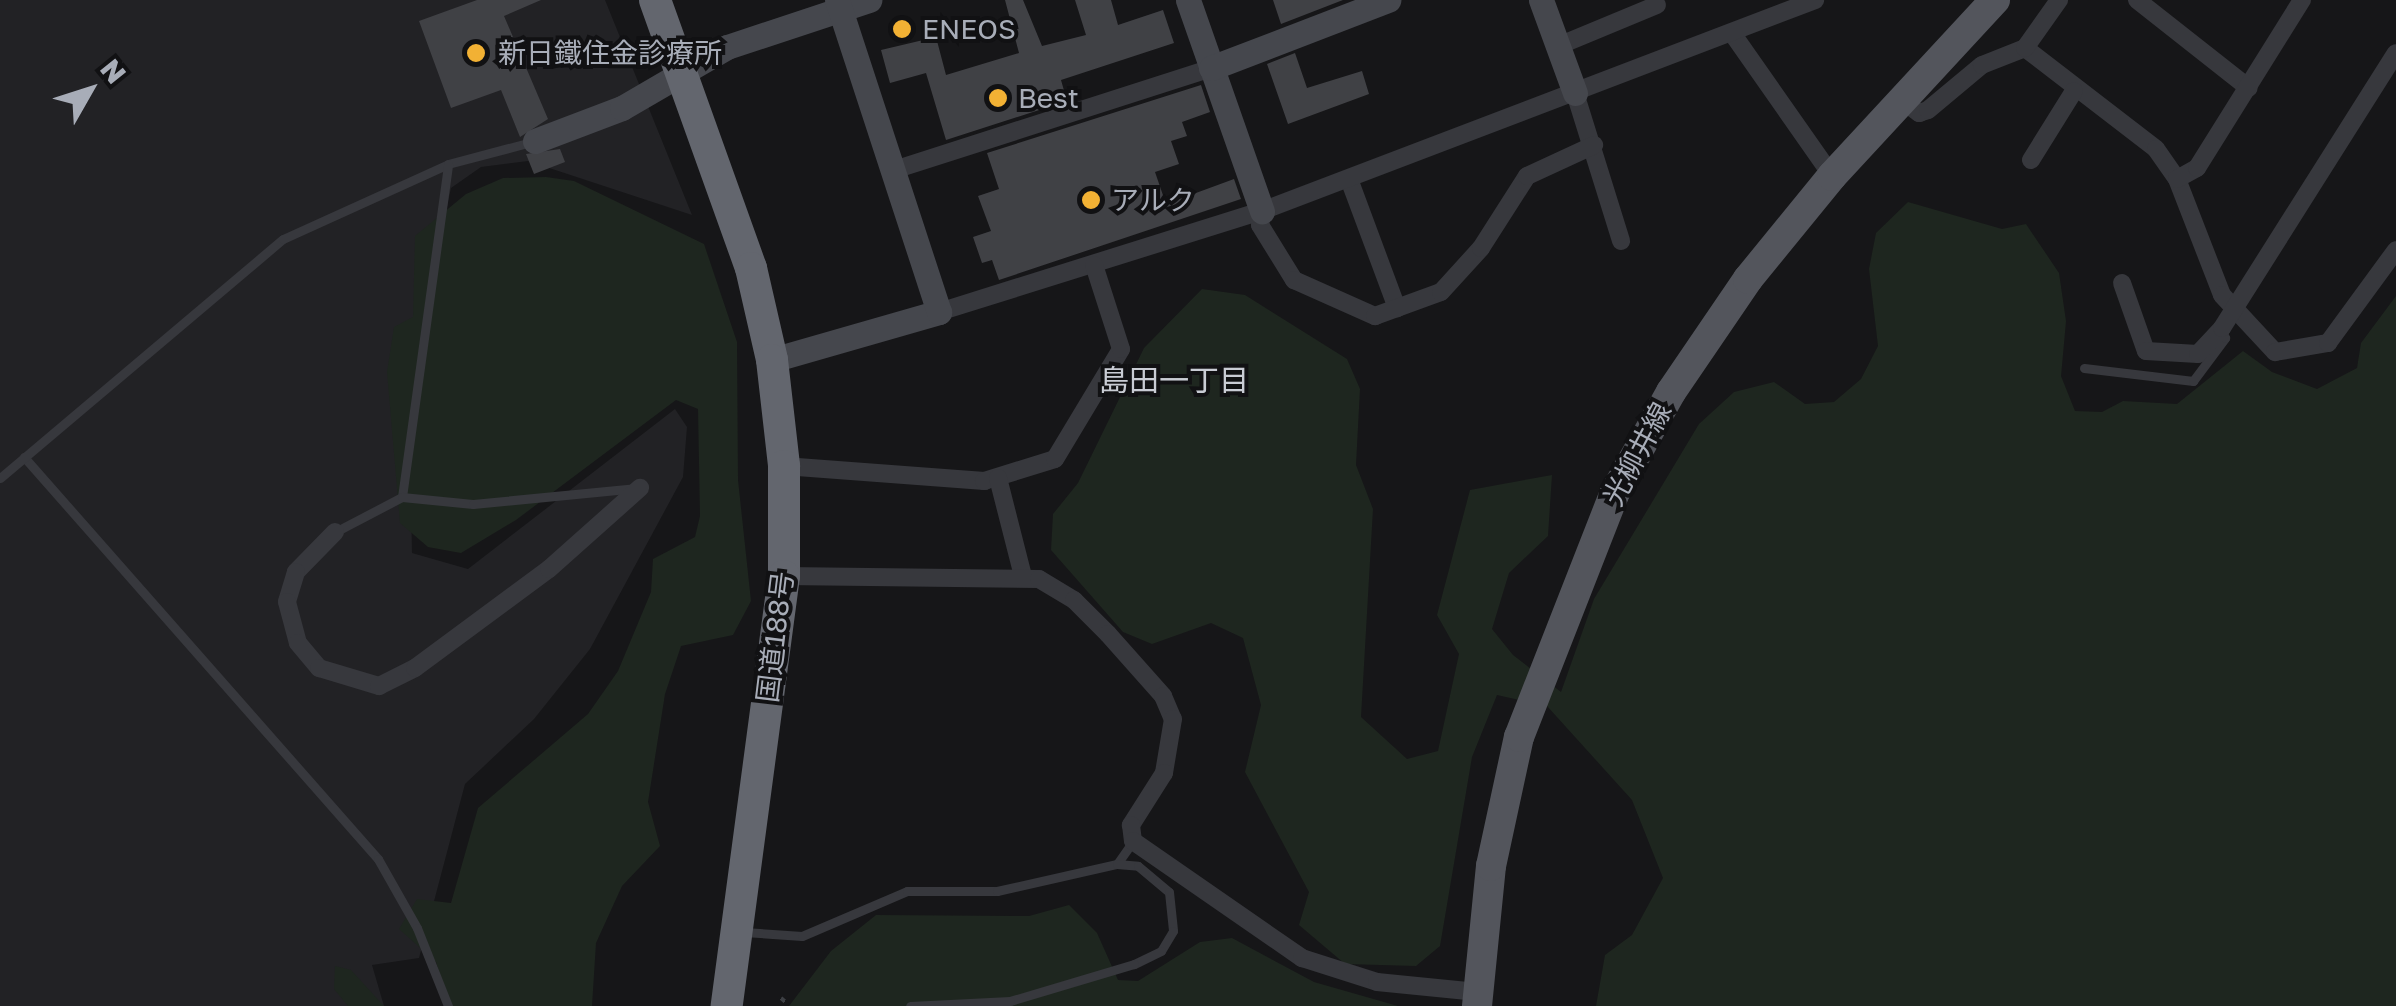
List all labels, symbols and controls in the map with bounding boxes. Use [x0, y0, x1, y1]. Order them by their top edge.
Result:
place label: ENEOS [922, 12, 1016, 46]
marker: ENEOS [891, 18, 913, 40]
place label: 新日鐵住金診療所 [498, 36, 722, 70]
north arrow [40, 40, 140, 140]
marker: 新日鐵住金診療所 [463, 40, 489, 66]
text: N [94, 52, 133, 89]
place label: Best [1018, 81, 1079, 115]
marker: Best [987, 87, 1009, 109]
place label: アルク [1111, 183, 1195, 217]
marker: アルク [1080, 189, 1102, 211]
district label: 島田一丁目 [1099, 362, 1249, 398]
street label: 光柳井線 [1596, 397, 1678, 511]
street label: 国道188号 [750, 570, 800, 704]

